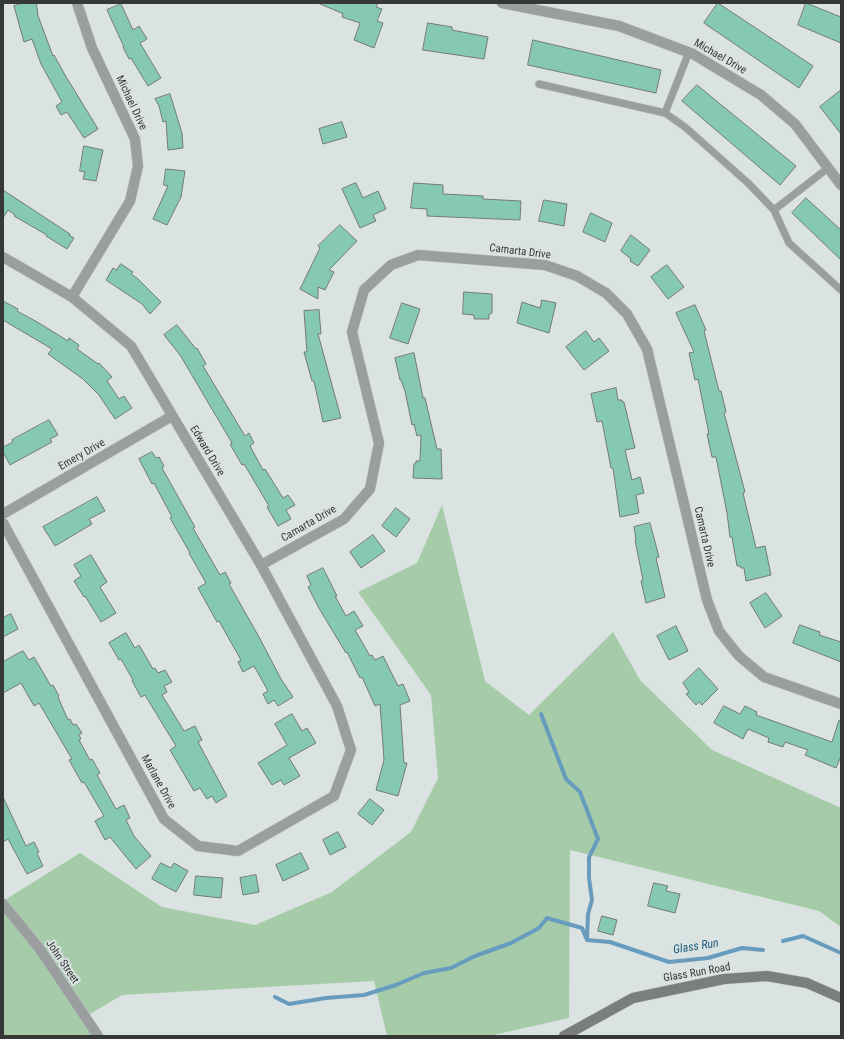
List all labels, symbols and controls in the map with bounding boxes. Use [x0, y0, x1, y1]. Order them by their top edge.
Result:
street label: Michael Drive [691, 37, 749, 77]
street label: Michael Drive [113, 74, 149, 132]
street label: Camarta Drive [489, 242, 551, 262]
street label: Edward Drive [187, 423, 227, 479]
street label: Emery Drive [56, 436, 108, 474]
street label: Camarta Drive [279, 503, 339, 545]
street label: Camarta Drive [691, 505, 717, 569]
street label: Marlane Drive [138, 753, 178, 811]
water label: Glass Run [672, 936, 720, 958]
street label: John Street [43, 938, 81, 986]
street label: Glass Run Road [662, 961, 732, 985]

